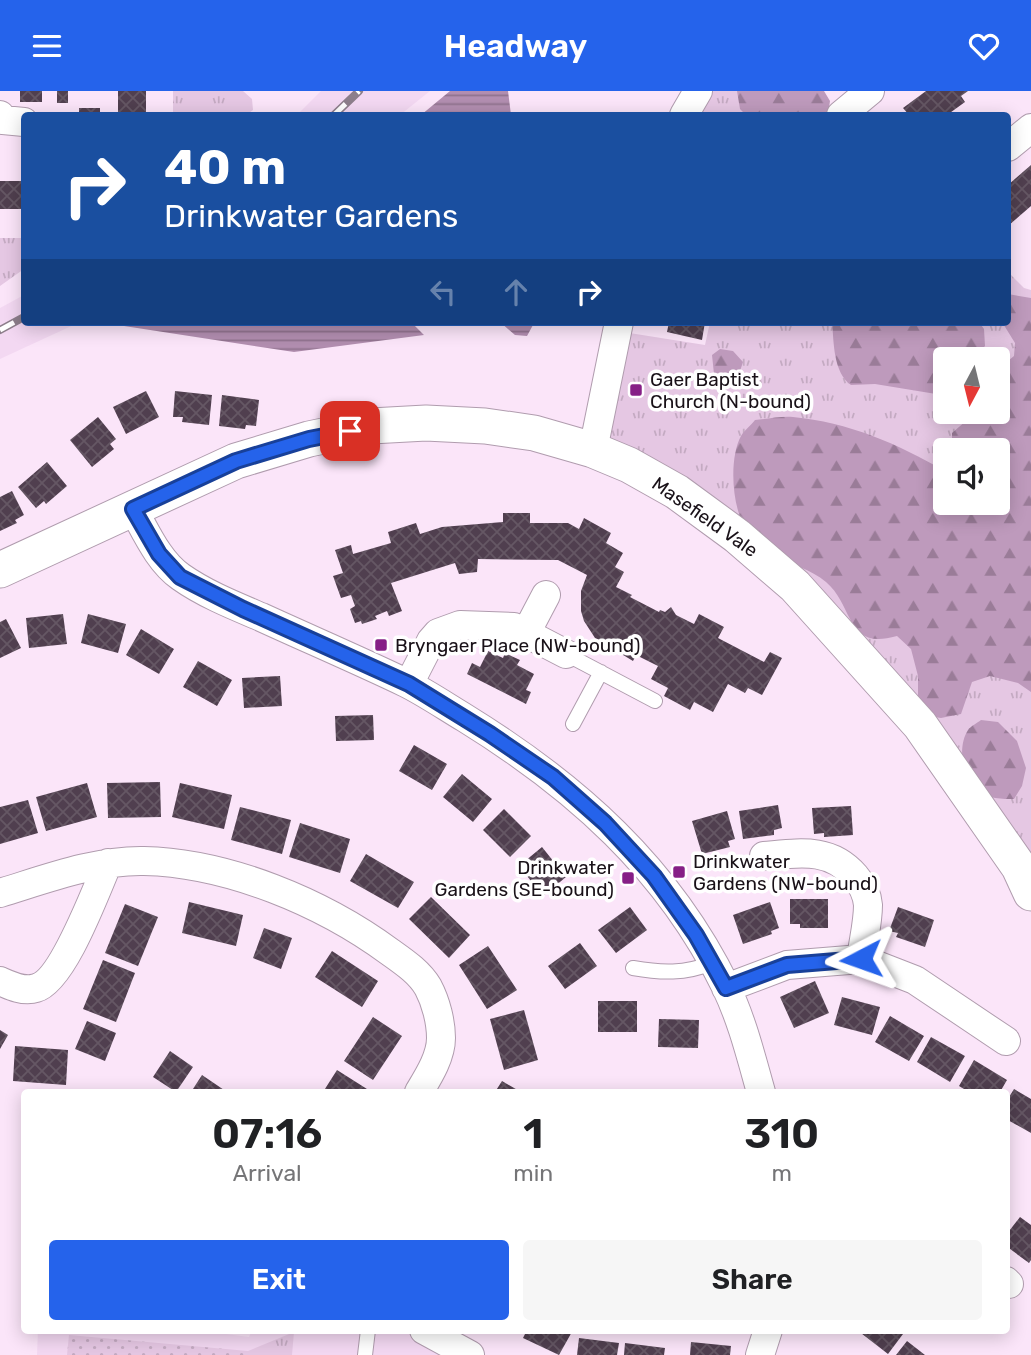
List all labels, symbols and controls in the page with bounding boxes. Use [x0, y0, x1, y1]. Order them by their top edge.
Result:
icon: menu [28, 27, 66, 65]
text: Headway [444, 27, 587, 65]
icon: heart [965, 27, 1003, 65]
text: 40 m [164, 138, 286, 196]
icon: right [49, 140, 140, 231]
text: Drinkwater Gardens [164, 197, 458, 235]
icon: left [424, 273, 462, 311]
icon: ahead [497, 273, 535, 311]
icon: right [570, 273, 608, 311]
north arrow [933, 347, 1010, 423]
map controls [933, 347, 1010, 515]
place label: Gaer Baptist Church (N-bound) [650, 368, 811, 413]
marker: Gaer Baptist Church (N-bound) [628, 382, 644, 398]
pin [320, 401, 380, 461]
icon: arrive [331, 412, 369, 450]
button: sound [933, 438, 1010, 515]
street label: Masefield Vale [648, 472, 762, 562]
place label: Bryngaer Place (NW-bound) [395, 634, 641, 657]
marker: Bryngaer Place (NW-bound) [373, 637, 389, 653]
place label: Drinkwater Gardens (NW-bound) [693, 850, 878, 895]
place label: Drinkwater Gardens (SE-bound) [435, 856, 615, 901]
marker: Drinkwater Gardens (NW-bound) [671, 864, 687, 880]
marker: Drinkwater Gardens (SE-bound) [620, 870, 636, 886]
position arrow [824, 922, 898, 996]
text: 07:16 [212, 1109, 322, 1159]
text: 1 [523, 1109, 543, 1159]
text: 310 [744, 1109, 819, 1159]
text: Arrival [233, 1159, 302, 1187]
text: min [513, 1159, 553, 1187]
text: m [771, 1159, 792, 1187]
button: Exit [49, 1240, 509, 1320]
button: Share [523, 1240, 982, 1320]

